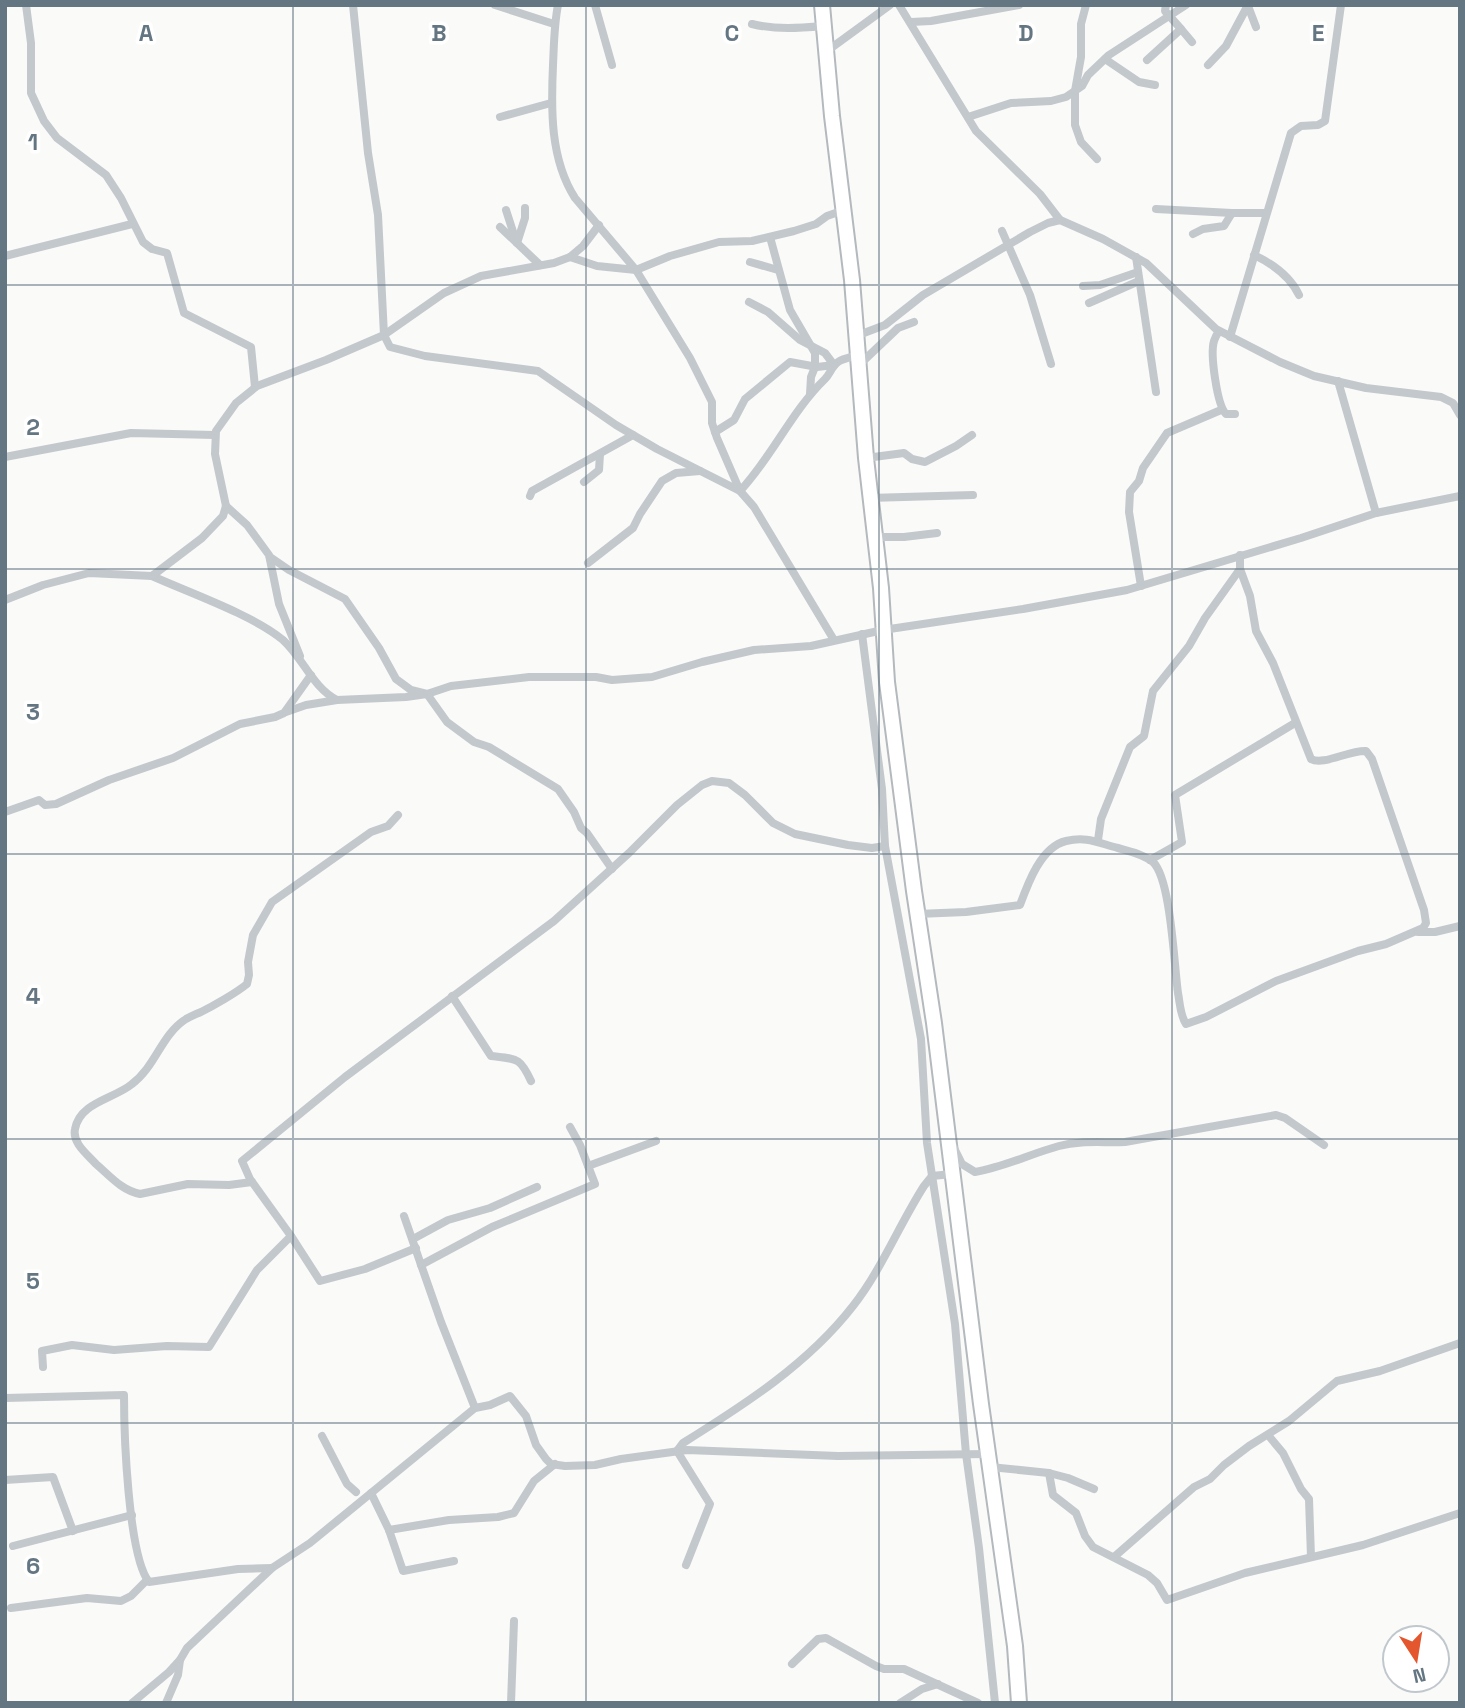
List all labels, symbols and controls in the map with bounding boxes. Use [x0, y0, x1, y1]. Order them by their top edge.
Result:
text: A [139, 18, 154, 48]
text: B [431, 18, 447, 48]
text: C [725, 18, 739, 48]
text: D [1018, 18, 1034, 48]
text: E [1312, 18, 1324, 48]
text: 1 [28, 127, 38, 157]
text: 2 [26, 412, 40, 442]
text: 3 [26, 697, 40, 727]
text: 4 [26, 981, 41, 1011]
text: 5 [26, 1266, 40, 1296]
text: 6 [26, 1551, 40, 1581]
north arrow [1381, 1624, 1451, 1694]
text: N [1411, 1662, 1428, 1689]

